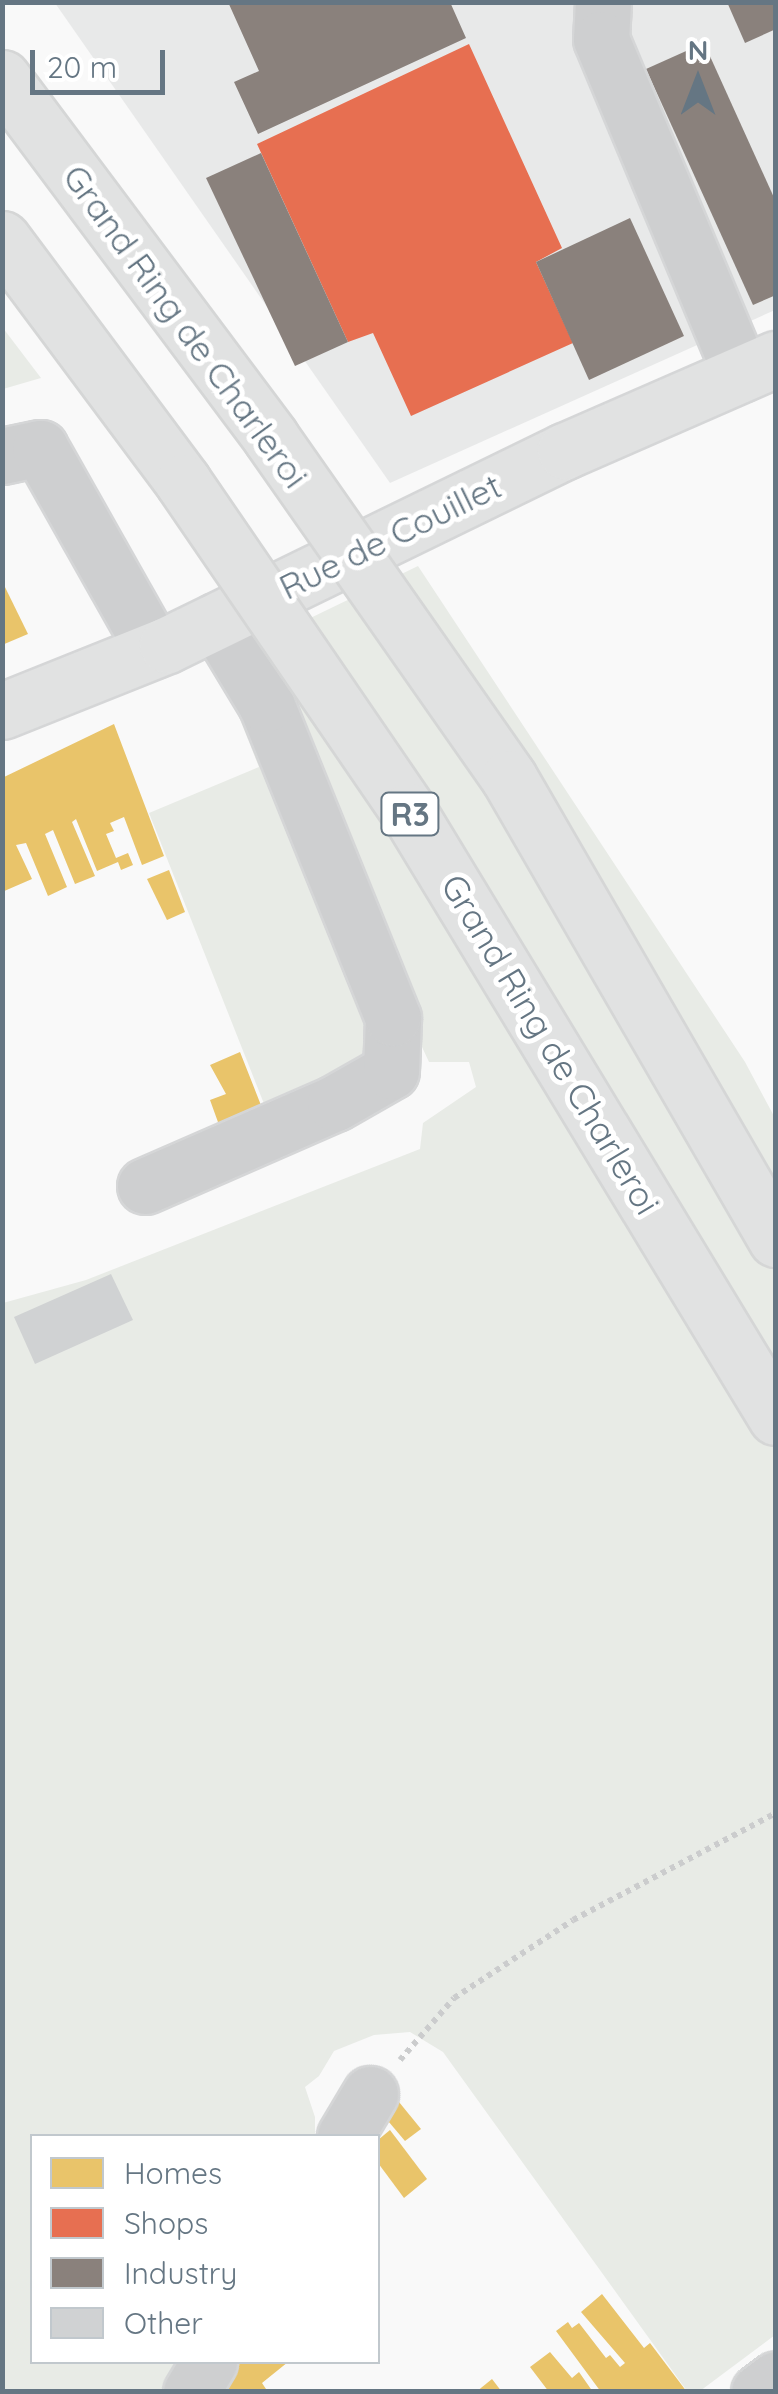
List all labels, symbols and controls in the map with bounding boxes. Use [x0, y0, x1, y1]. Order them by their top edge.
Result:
scale bar [35, 30, 170, 92]
north arrow [648, 30, 748, 130]
text: N [688, 32, 708, 67]
text: 20 m [47, 48, 117, 86]
street label: Grand Ring de Charleroi [55, 156, 317, 496]
street label: Rue de Couillet [272, 464, 508, 608]
road number: R3 [380, 787, 440, 841]
street label: Grand Ring de Charleroi [433, 866, 669, 1222]
legend [30, 2134, 380, 2364]
text: Homes [124, 2154, 222, 2192]
text: Shops [124, 2204, 208, 2242]
text: Industry [124, 2254, 237, 2292]
text: Other [124, 2304, 203, 2342]

